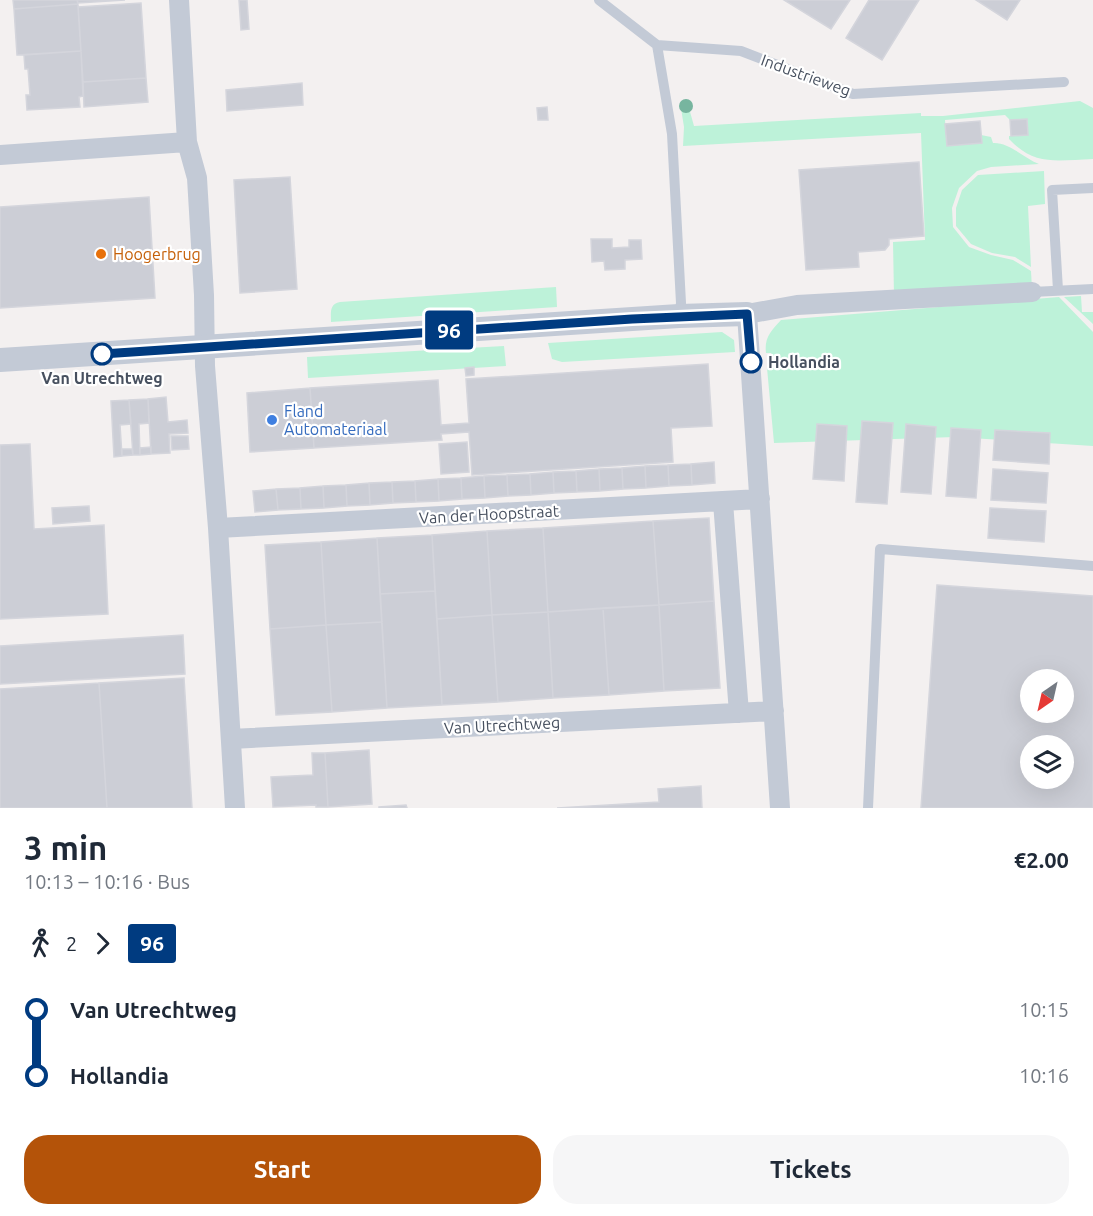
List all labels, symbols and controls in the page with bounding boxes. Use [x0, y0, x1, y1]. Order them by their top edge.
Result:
street label: Industrieweg [759, 50, 853, 100]
place label: Hoogerbrug [113, 245, 201, 263]
marker: Hoogerbrug [94, 247, 108, 261]
line badge: 96 [422, 310, 476, 350]
text: 96 [437, 318, 461, 342]
marker: Van Utrechtweg [91, 343, 113, 365]
marker: Hollandia [740, 351, 762, 373]
place label: Hollandia [768, 353, 840, 371]
place label: Van Utrechtweg [41, 369, 163, 387]
place label: Fland Automateriaal [284, 402, 387, 438]
marker: Fland Automateriaal [265, 413, 279, 427]
street label: Van der Hoopstraat [419, 501, 560, 527]
north arrow [1020, 669, 1074, 723]
map controls [1020, 669, 1074, 789]
street label: Van Utrechtweg [443, 713, 561, 737]
button: layers [1020, 735, 1074, 789]
text: 3 min [24, 829, 107, 866]
text: €2.00 [1014, 847, 1069, 872]
text: 10:13 – 10:16 · Bus [24, 870, 190, 893]
icon: walk [24, 927, 57, 960]
icon: forward [86, 927, 119, 960]
text: 96 [140, 931, 164, 955]
text: 2 [66, 932, 77, 955]
text: Van Utrechtweg [70, 997, 237, 1022]
text: 10:15 [1019, 998, 1069, 1021]
text: Hollandia [70, 1063, 169, 1088]
text: 10:16 [1019, 1064, 1069, 1087]
button: Start [24, 1135, 541, 1204]
button: Tickets [553, 1135, 1069, 1204]

